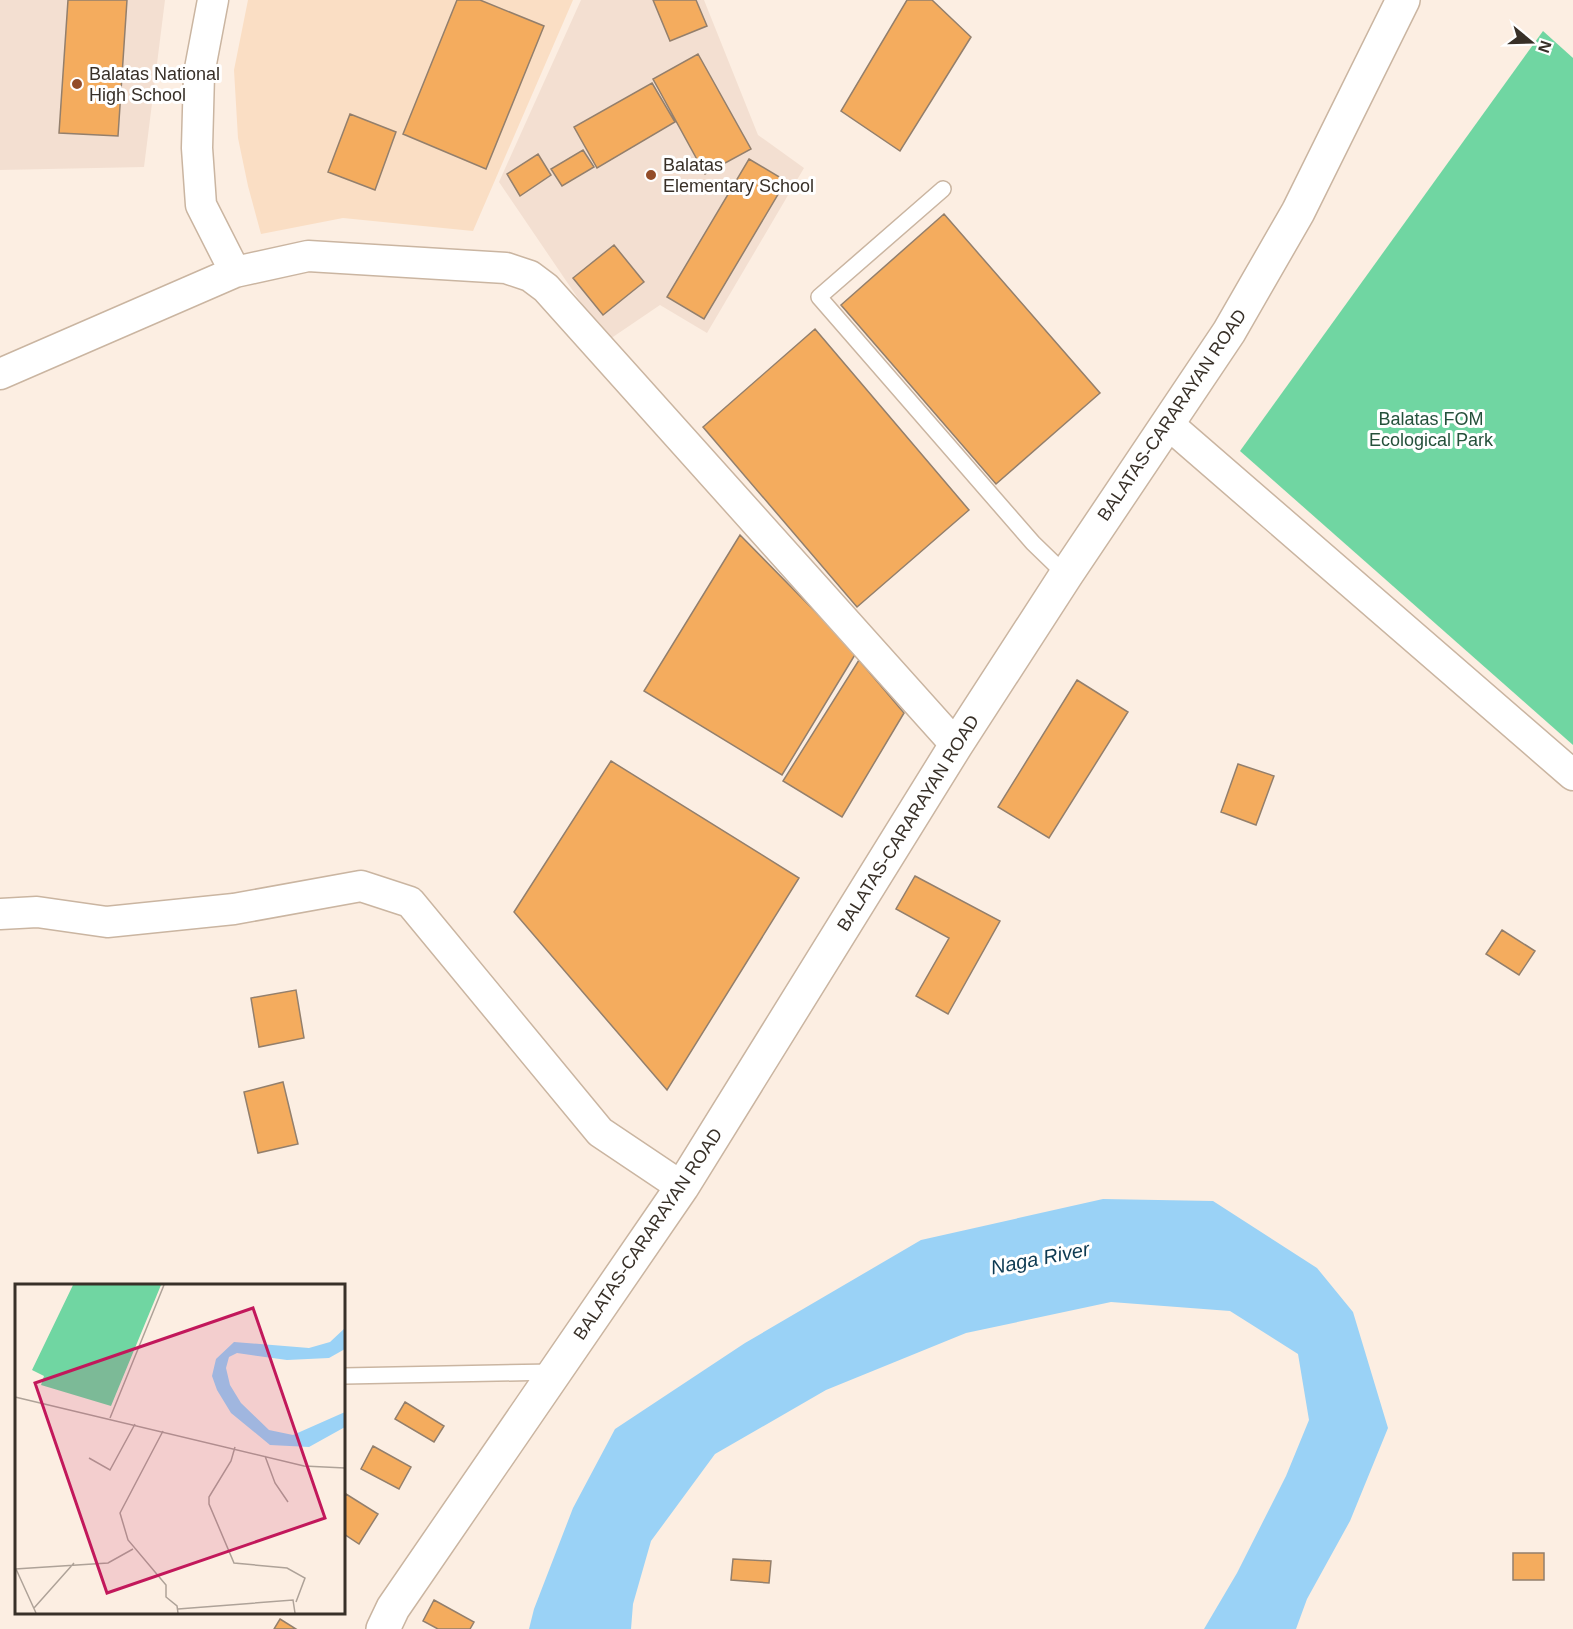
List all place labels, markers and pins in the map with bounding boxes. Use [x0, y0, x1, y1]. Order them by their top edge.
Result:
place label: Balatas National High School [89, 64, 220, 105]
marker: Balatas National High School [70, 77, 84, 91]
place label: Balatas Elementary School [663, 155, 814, 196]
marker: Balatas Elementary School [644, 168, 658, 182]

